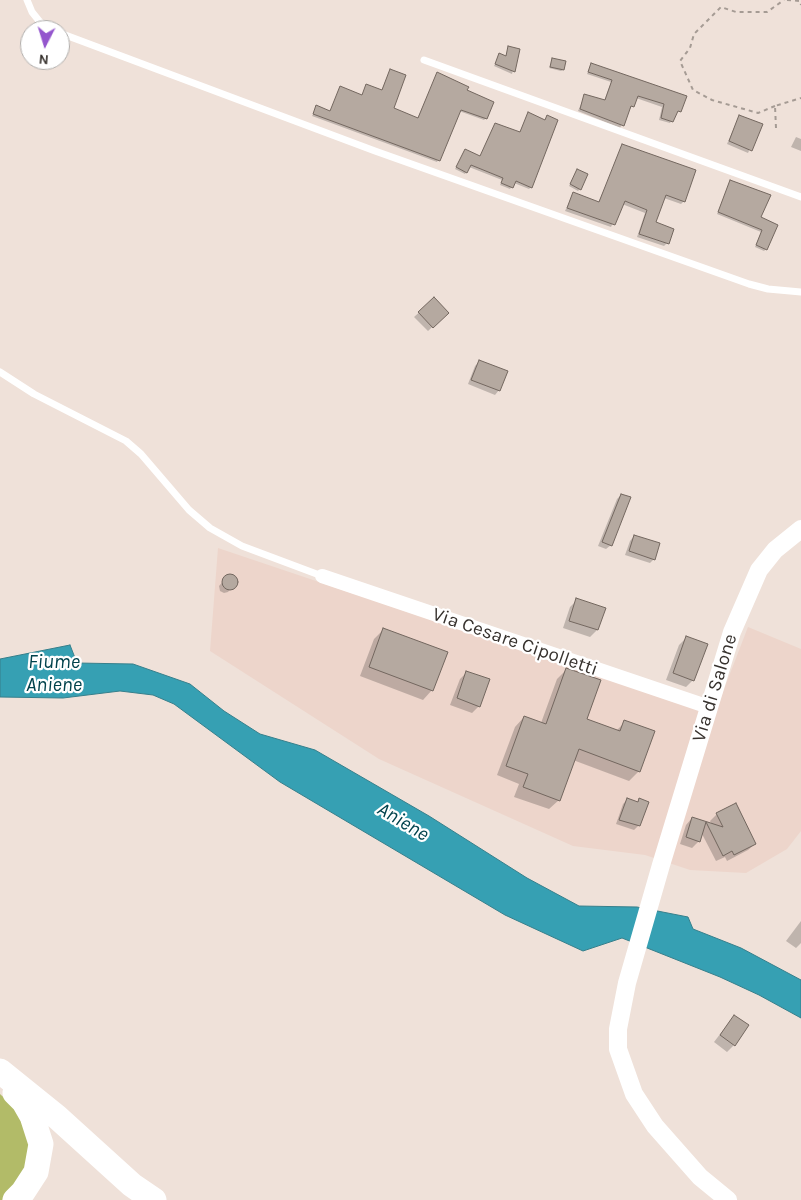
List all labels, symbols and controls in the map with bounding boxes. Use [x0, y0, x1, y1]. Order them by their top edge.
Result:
north arrow [20, 20, 70, 70]
text: N [38, 51, 49, 68]
street label: Via Cesare Cipolletti [429, 603, 601, 681]
street label: Via di Salone [688, 631, 742, 745]
water label: Fiume Aniene [26, 650, 82, 697]
water label: Aniene [373, 797, 433, 847]

